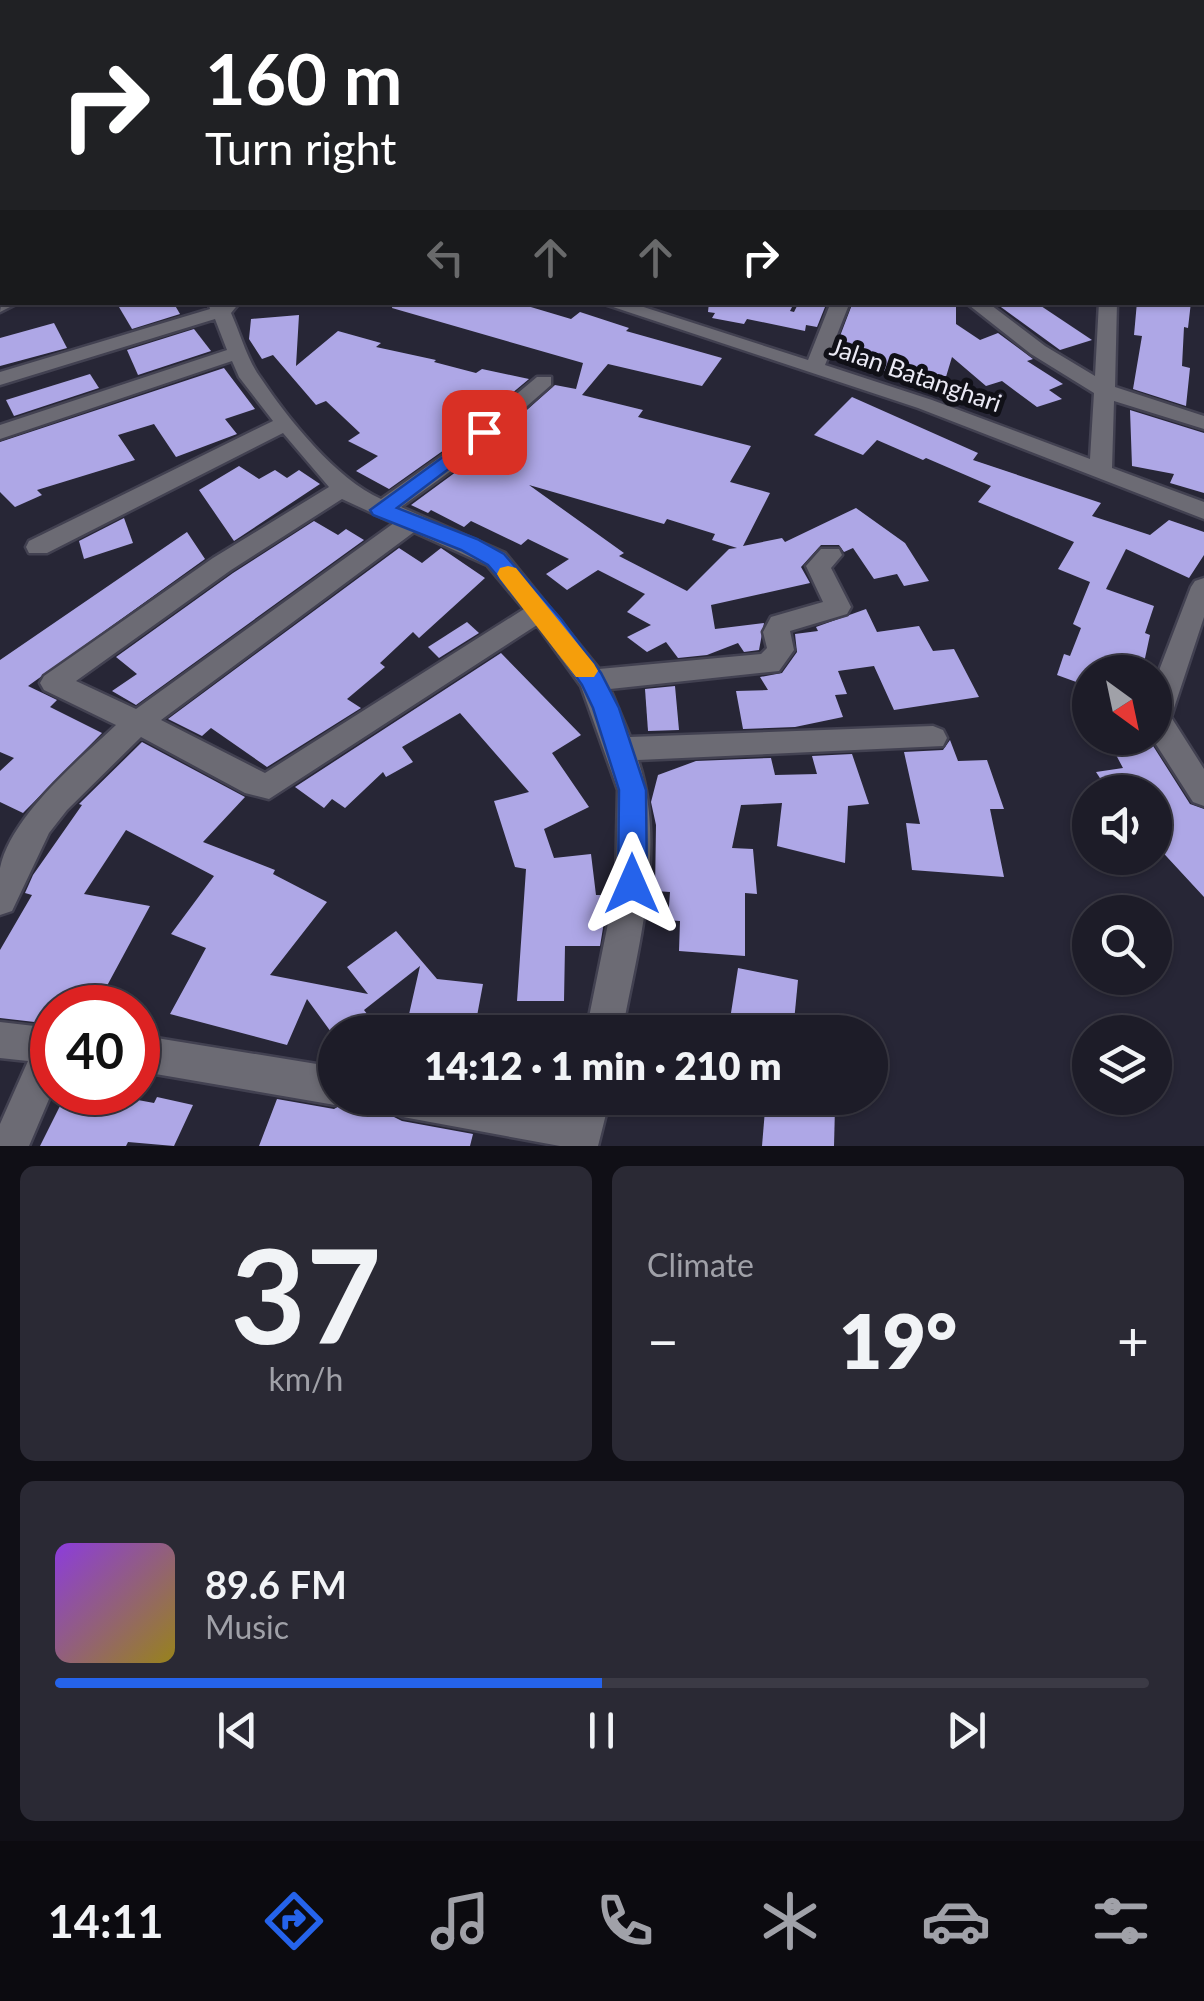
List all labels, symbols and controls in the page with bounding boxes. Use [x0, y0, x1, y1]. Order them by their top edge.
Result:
text: 160 m [205, 36, 402, 120]
icon: right [40, 40, 170, 170]
text: Turn right [205, 121, 396, 175]
icon: left [418, 230, 473, 285]
icon: ahead [523, 230, 578, 285]
icon: ahead [628, 230, 683, 285]
icon: right [733, 230, 788, 285]
street label: Jalan Batanghari [827, 331, 1006, 417]
pin [442, 390, 527, 475]
icon: arrive [457, 405, 512, 460]
north arrow [1072, 655, 1172, 755]
map controls [1072, 655, 1172, 1115]
button: sound [1072, 775, 1172, 875]
position arrow [580, 832, 684, 936]
button: search [1072, 895, 1172, 995]
speed limit sign: 40 [30, 985, 160, 1115]
button: layers [1072, 1015, 1172, 1115]
text: 14:12 · 1 min · 210 m [424, 1042, 782, 1088]
text: 37 [231, 1216, 381, 1372]
text: Climate [647, 1245, 754, 1284]
text: 19° [839, 1295, 957, 1385]
text: − [647, 1307, 679, 1373]
text: + [1117, 1307, 1149, 1373]
text: km/h [269, 1359, 343, 1398]
text: 89.6 FM [205, 1561, 347, 1607]
text: Music [205, 1607, 289, 1646]
icon: previous [210, 1703, 265, 1758]
icon: pause [574, 1703, 629, 1758]
icon: next [939, 1703, 994, 1758]
icon: directions [259, 1886, 329, 1956]
icon: music [425, 1886, 495, 1956]
icon: phone [590, 1886, 660, 1956]
icon: climate [755, 1886, 825, 1956]
icon: car [921, 1886, 991, 1956]
icon: filters [1086, 1886, 1156, 1956]
text: 14:11 [48, 1894, 164, 1948]

